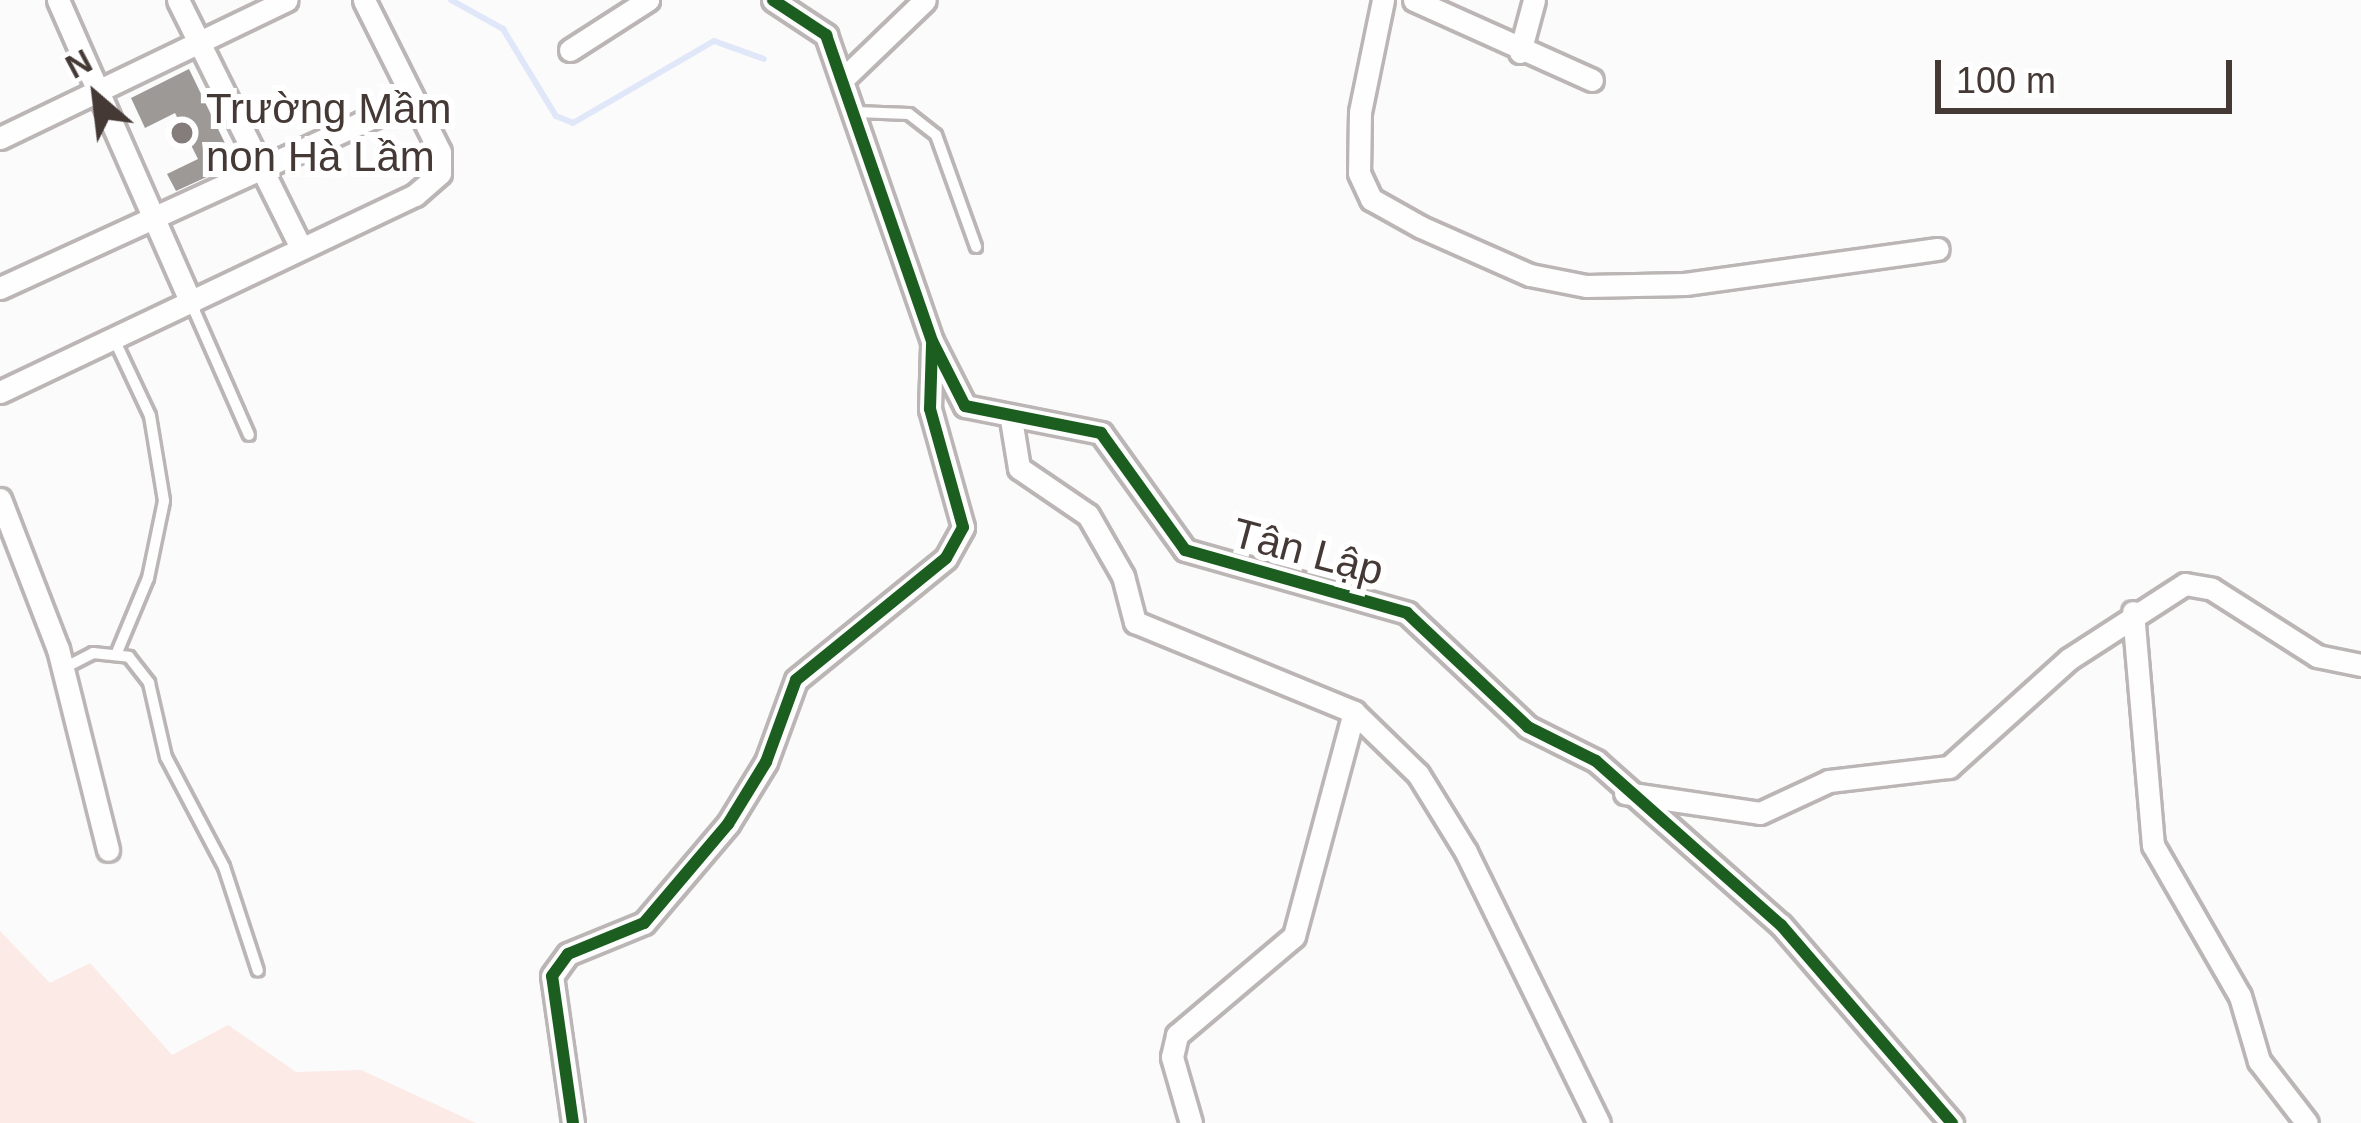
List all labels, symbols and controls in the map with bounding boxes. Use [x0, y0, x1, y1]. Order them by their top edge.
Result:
north arrow [36, 36, 156, 156]
scale bar [1941, 36, 2238, 110]
text: N [60, 42, 98, 86]
text: 100 m [1956, 60, 2056, 101]
place label: Trường Mầm non Hà Lầm [206, 84, 451, 182]
marker: Trường Mầm non Hà Lầm [169, 120, 195, 146]
street label: Tân Lập [1227, 508, 1389, 596]

